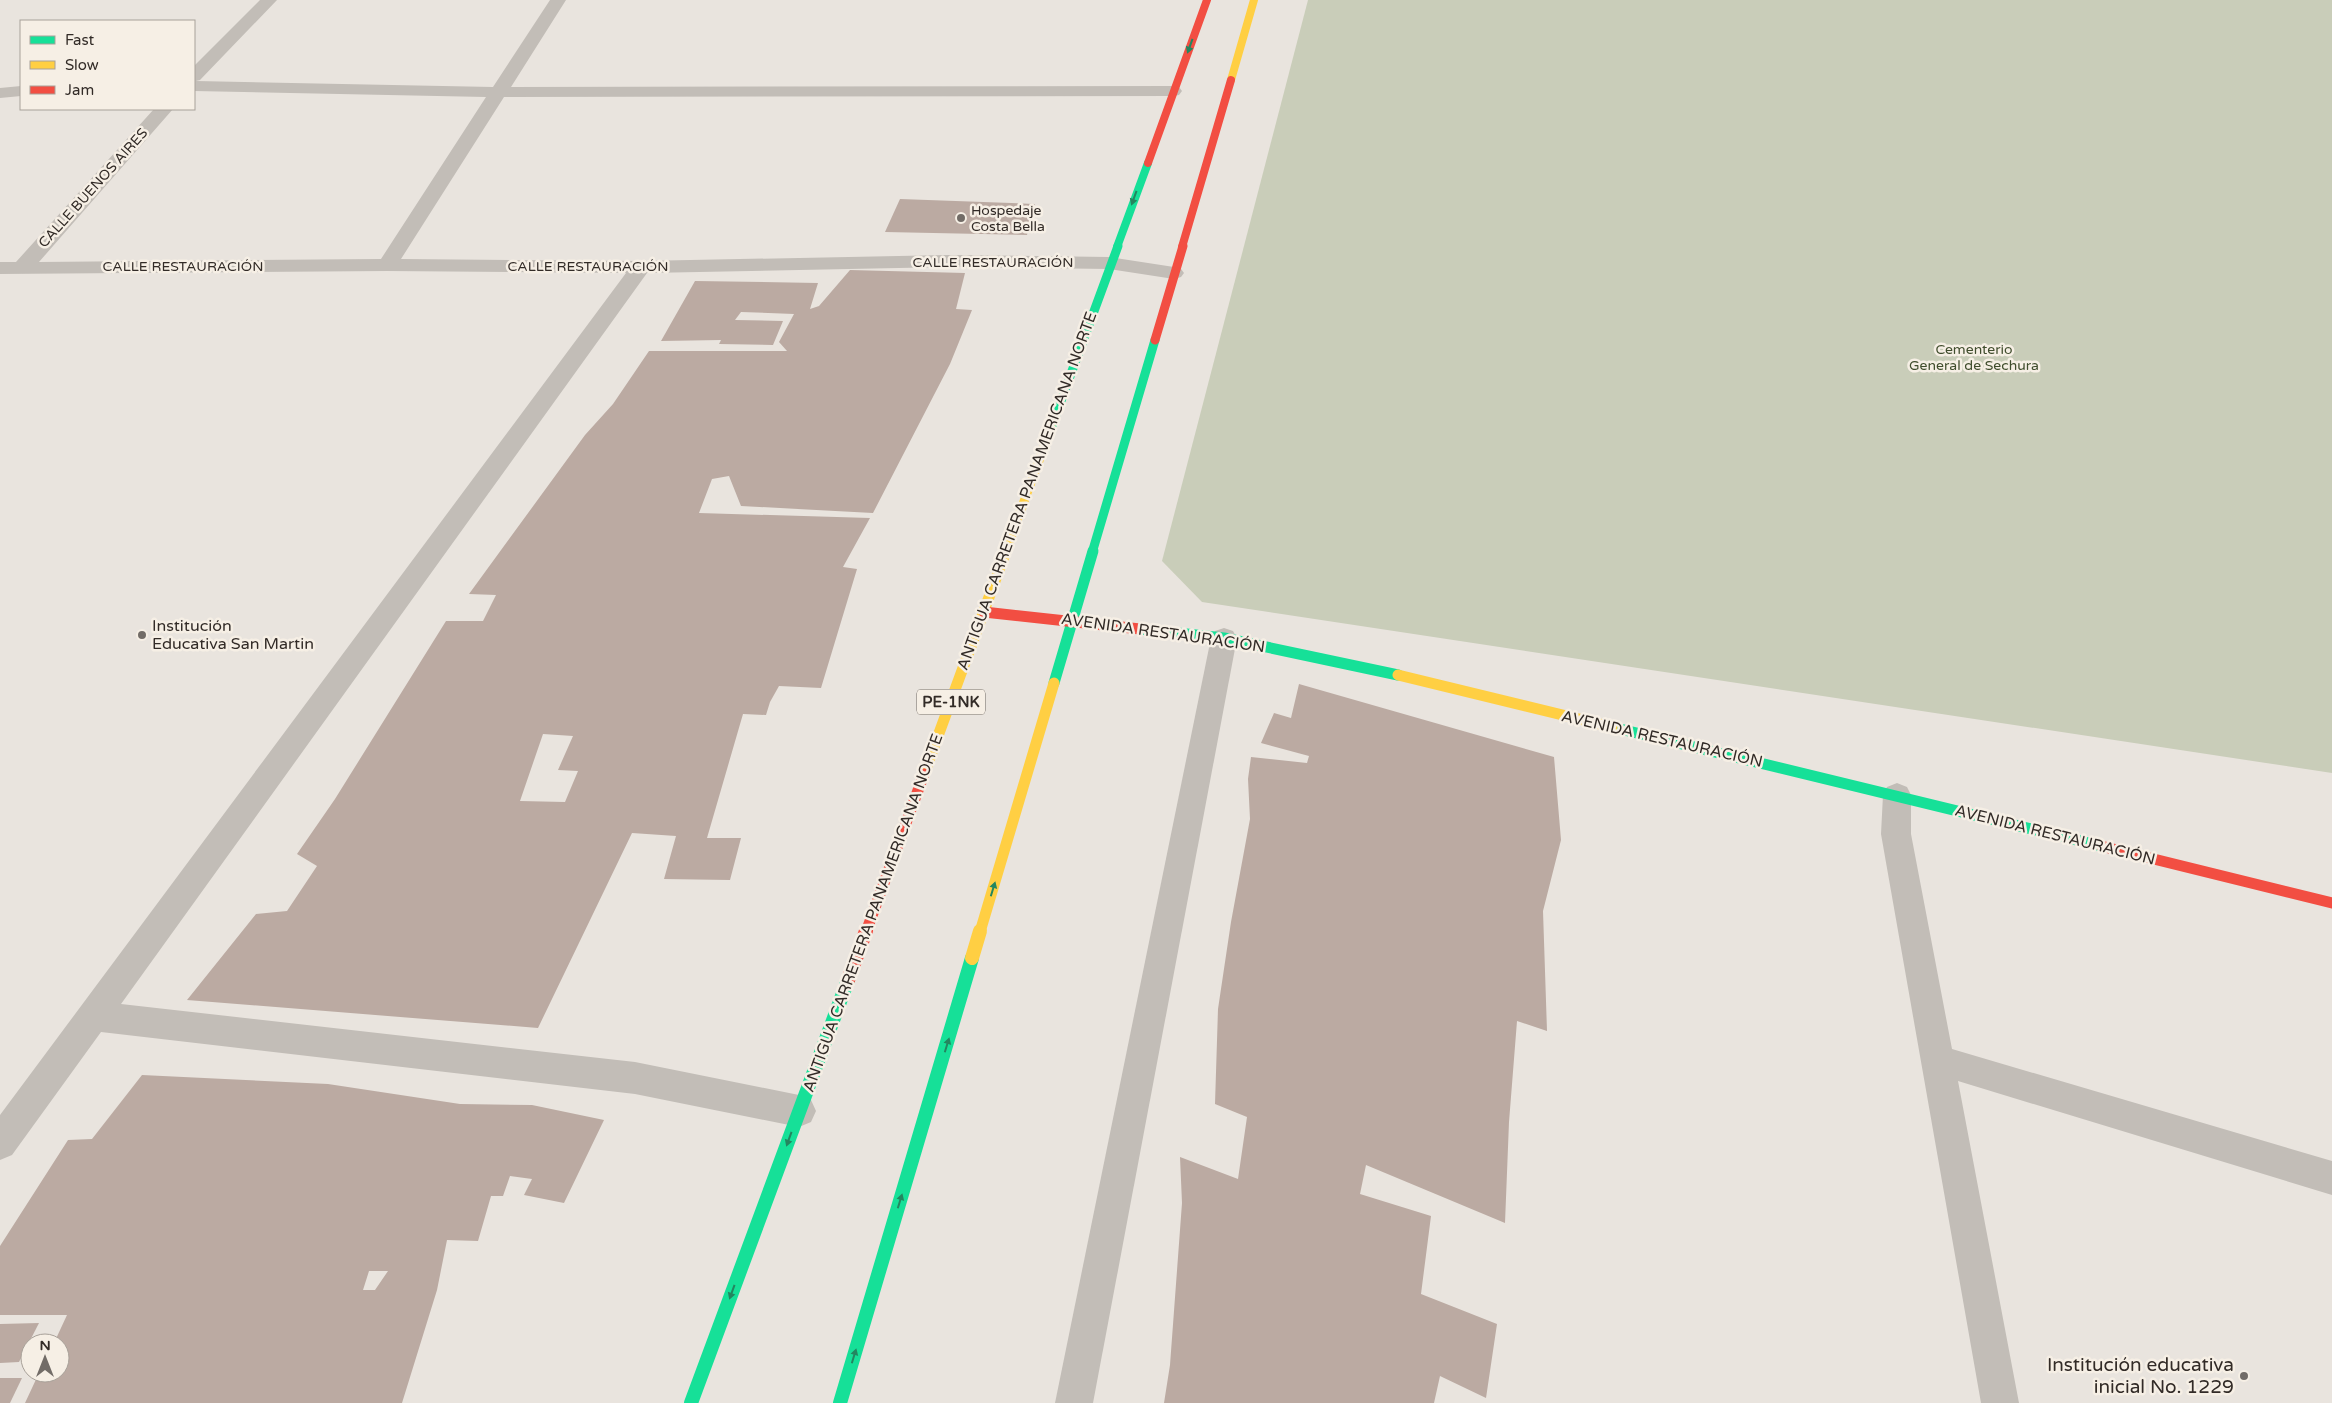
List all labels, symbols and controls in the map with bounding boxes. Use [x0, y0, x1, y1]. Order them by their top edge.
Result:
legend [20, 20, 195, 110]
text: Fast [65, 31, 95, 49]
one-way arrow [1186, 39, 1194, 54]
text: Slow [65, 56, 99, 74]
text: Jam [65, 81, 94, 99]
street label: CALLE BUENOS AIRES [35, 124, 151, 251]
one-way arrow [1130, 191, 1138, 206]
place label: Hospedaje Costa Bella [971, 202, 1045, 235]
marker: Hospedaje Costa Bella [955, 212, 967, 224]
street label: CALLE RESTAURACIÓN [913, 254, 1073, 271]
street label: CALLE RESTAURACIÓN [103, 258, 263, 275]
street label: CALLE RESTAURACIÓN [508, 258, 668, 275]
street label: ANTIGUA CARRETERA PANAMERICANA NORTE [953, 309, 1101, 673]
park label: Cementerio General de Sechura [1909, 341, 2039, 374]
street label: AVENIDA RESTAURACIÓN [1060, 609, 1266, 657]
place label: Institución Educativa San Martin [152, 616, 314, 654]
marker: Institución Educativa San Martin [136, 629, 148, 641]
road number: PE-1NK [917, 690, 985, 714]
street label: AVENIDA RESTAURACIÓN [1559, 706, 1765, 772]
street label: ANTIGUA CARRETERA PANAMERICANA NORTE [799, 731, 947, 1095]
street label: AVENIDA RESTAURACIÓN [1953, 800, 2157, 870]
one-way arrow [990, 881, 998, 896]
one-way arrow [943, 1037, 951, 1052]
one-way arrow [785, 1132, 792, 1147]
one-way arrow [897, 1193, 905, 1208]
one-way arrow [728, 1285, 736, 1300]
north arrow [20, 1333, 70, 1383]
text: N [39, 1337, 51, 1354]
one-way arrow [850, 1349, 858, 1364]
place label: Institución educativa inicial No. 1229 [2047, 1354, 2234, 1398]
marker: Institución educativa inicial No. 1229 [2238, 1370, 2250, 1382]

